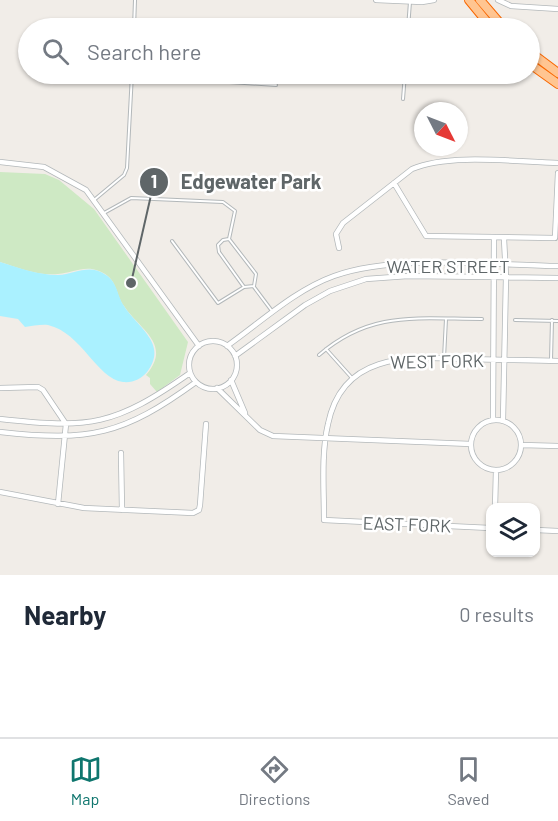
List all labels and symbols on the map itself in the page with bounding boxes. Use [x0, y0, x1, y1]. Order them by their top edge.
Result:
north arrow [414, 102, 468, 156]
callout: Edgewater Park [139, 163, 333, 201]
text: Edgewater Park [181, 169, 322, 193]
text: 1 [151, 170, 157, 192]
street label: WATER STREET [386, 255, 510, 277]
street label: WEST FORK [390, 349, 484, 373]
street label: EAST FORK [362, 511, 452, 537]

